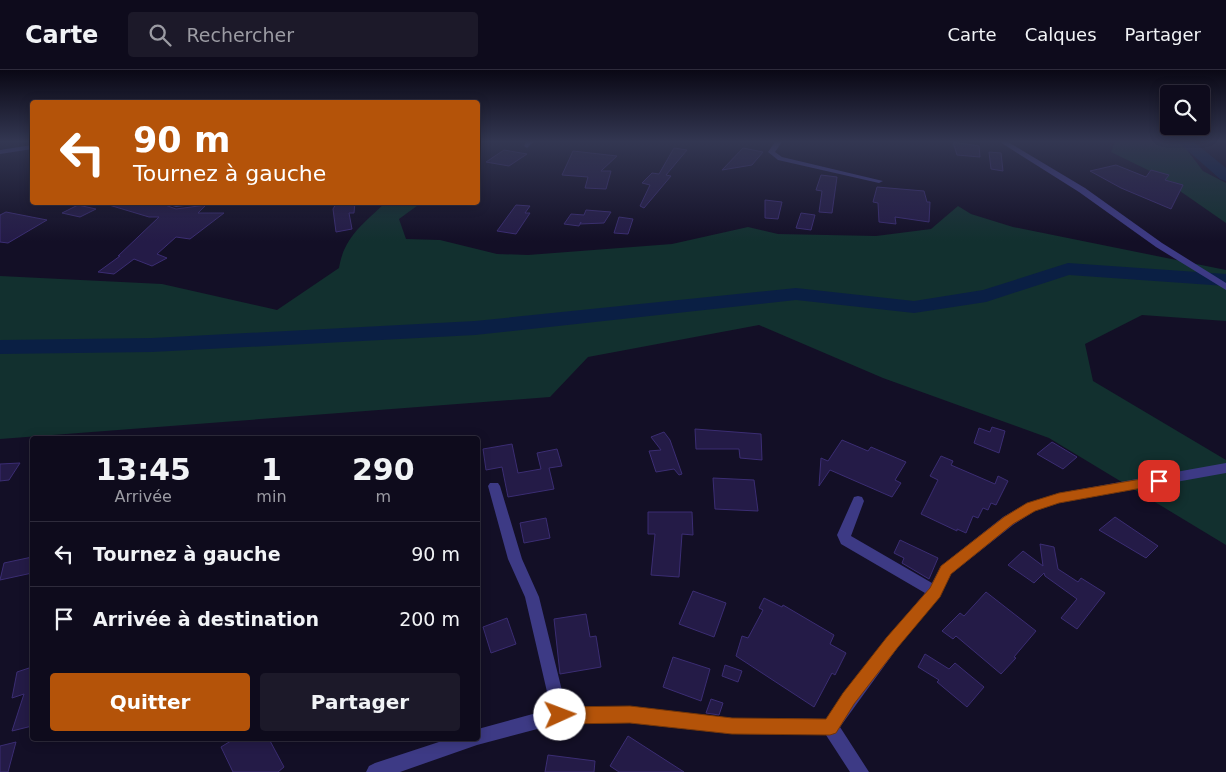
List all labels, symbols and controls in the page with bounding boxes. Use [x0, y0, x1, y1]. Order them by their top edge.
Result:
search box [128, 12, 478, 57]
text: Carte [25, 21, 98, 49]
icon: search [146, 21, 174, 49]
text: Rechercher [186, 24, 294, 46]
text: Carte [948, 24, 997, 45]
text: Calques [1025, 24, 1097, 45]
text: Partager [1125, 24, 1201, 45]
map controls [1160, 85, 1210, 135]
button: search [1160, 85, 1210, 135]
icon: left [50, 120, 115, 185]
text: 90 m [133, 120, 230, 160]
text: Tournez à gauche [133, 161, 326, 186]
text: 13:45 [95, 452, 191, 487]
text: 1 [261, 452, 282, 487]
text: 290 [352, 452, 415, 487]
pin [1138, 460, 1180, 502]
icon: arrive [1145, 467, 1173, 495]
text: Arrivée [114, 487, 172, 506]
text: min [256, 487, 287, 506]
text: m [375, 487, 391, 506]
icon: left [50, 540, 78, 568]
text: Tournez à gauche [93, 543, 281, 565]
text: 90 m [411, 543, 460, 565]
icon: arrive [50, 605, 78, 633]
text: Arrivée à destination [93, 608, 319, 630]
text: 200 m [399, 608, 460, 630]
button: Quitter [50, 673, 250, 731]
button: Partager [260, 673, 460, 731]
position arrow [533, 688, 585, 740]

